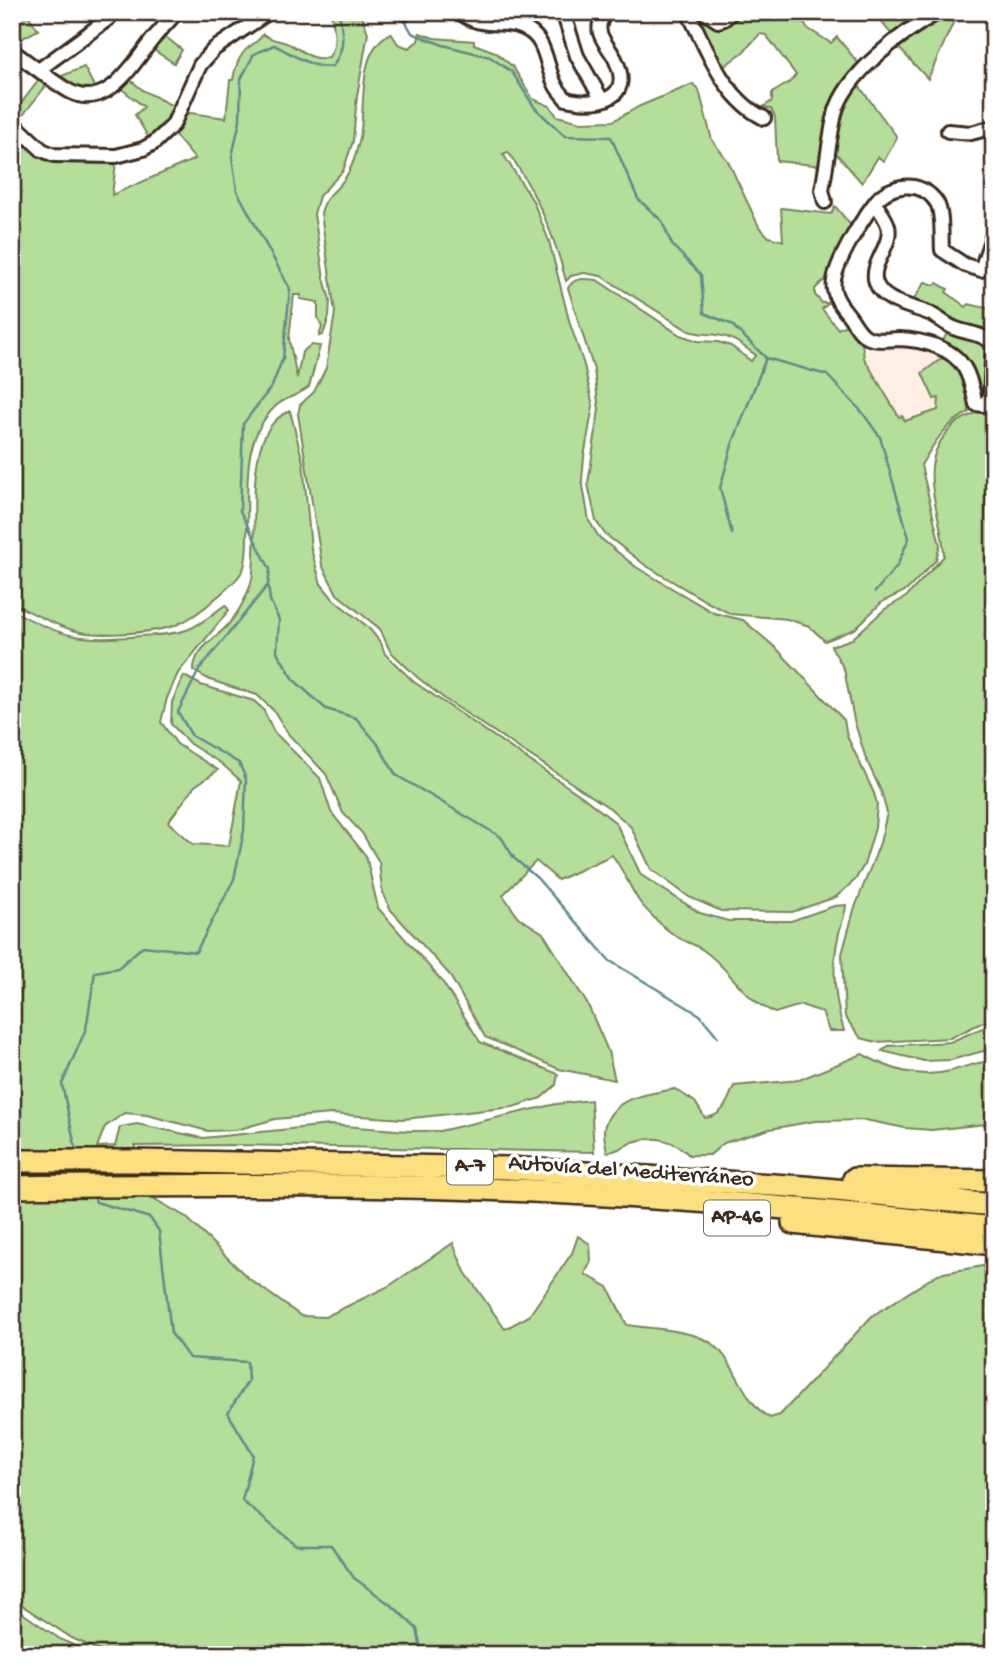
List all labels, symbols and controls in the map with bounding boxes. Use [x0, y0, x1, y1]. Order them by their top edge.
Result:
road number: A-7 [447, 1150, 493, 1184]
street label: Autovía del Mediterráneo [507, 1150, 755, 1194]
road number: AP-46 [704, 1200, 770, 1236]

